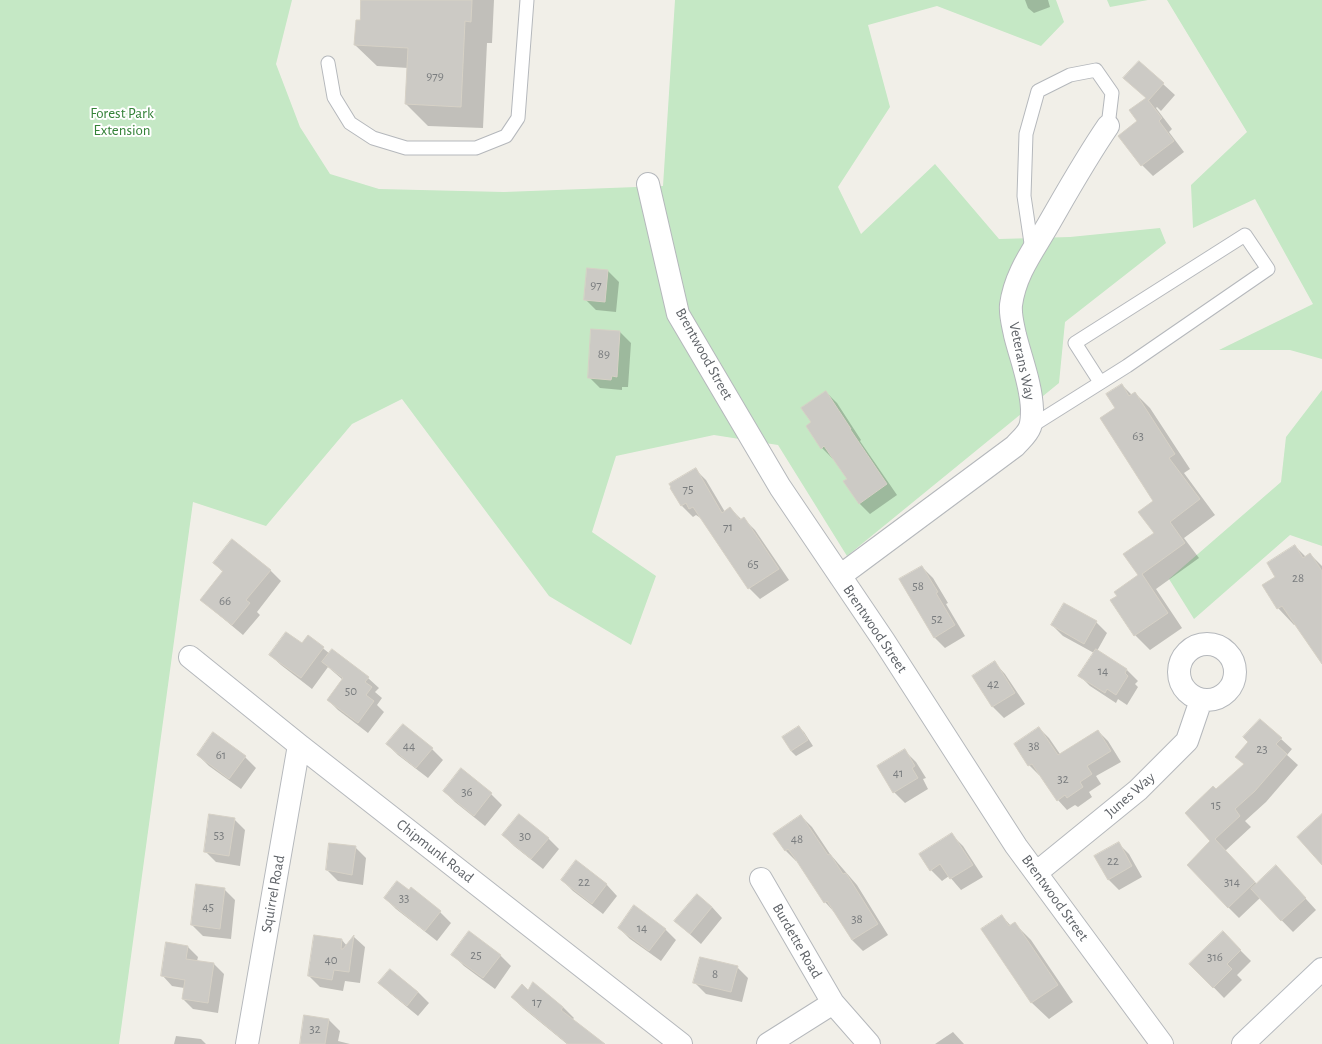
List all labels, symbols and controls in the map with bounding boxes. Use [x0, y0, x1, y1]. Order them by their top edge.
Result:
house number: 979 [426, 68, 444, 84]
park label: Forest Park Extension [90, 104, 154, 139]
house number: 97 [590, 277, 602, 293]
street label: Brentwood Street [671, 305, 737, 403]
street label: Veterans Way [1005, 320, 1039, 402]
house number: 89 [598, 346, 610, 362]
house number: 63 [1132, 428, 1144, 444]
house number: 75 [683, 481, 693, 497]
house number: 71 [723, 519, 733, 535]
house number: 65 [747, 556, 759, 572]
house number: 28 [1292, 570, 1304, 586]
house number: 58 [912, 578, 924, 594]
street label: Brentwood Street [839, 582, 911, 676]
house number: 66 [219, 593, 231, 609]
house number: 52 [931, 611, 943, 627]
house number: 14 [1098, 663, 1108, 679]
house number: 42 [987, 676, 999, 692]
house number: 50 [345, 683, 357, 699]
house number: 44 [403, 738, 415, 754]
house number: 38 [1028, 738, 1040, 754]
house number: 23 [1256, 741, 1268, 757]
house number: 61 [216, 747, 226, 763]
house number: 41 [893, 765, 903, 781]
street label: Junes Way [1101, 768, 1159, 822]
house number: 32 [1057, 771, 1069, 787]
house number: 36 [461, 784, 473, 800]
house number: 15 [1211, 797, 1221, 813]
street label: Chipmunk Road [393, 815, 477, 887]
house number: 53 [214, 827, 224, 843]
house number: 30 [519, 828, 531, 844]
house number: 48 [791, 831, 803, 847]
street label: Brentwood Street [1018, 851, 1092, 945]
house number: 22 [1107, 853, 1119, 869]
street label: Squirrel Road [257, 854, 289, 934]
house number: 22 [578, 874, 590, 890]
house number: 314 [1224, 874, 1240, 890]
house number: 33 [399, 890, 409, 906]
house number: 45 [202, 899, 214, 915]
street label: Burdette Road [768, 900, 826, 982]
house number: 38 [851, 911, 863, 927]
house number: 14 [637, 920, 647, 936]
house number: 25 [470, 947, 482, 963]
house number: 316 [1207, 949, 1223, 965]
house number: 40 [324, 952, 338, 968]
house number: 8 [712, 966, 718, 982]
house number: 17 [532, 994, 542, 1010]
house number: 32 [309, 1021, 321, 1037]

